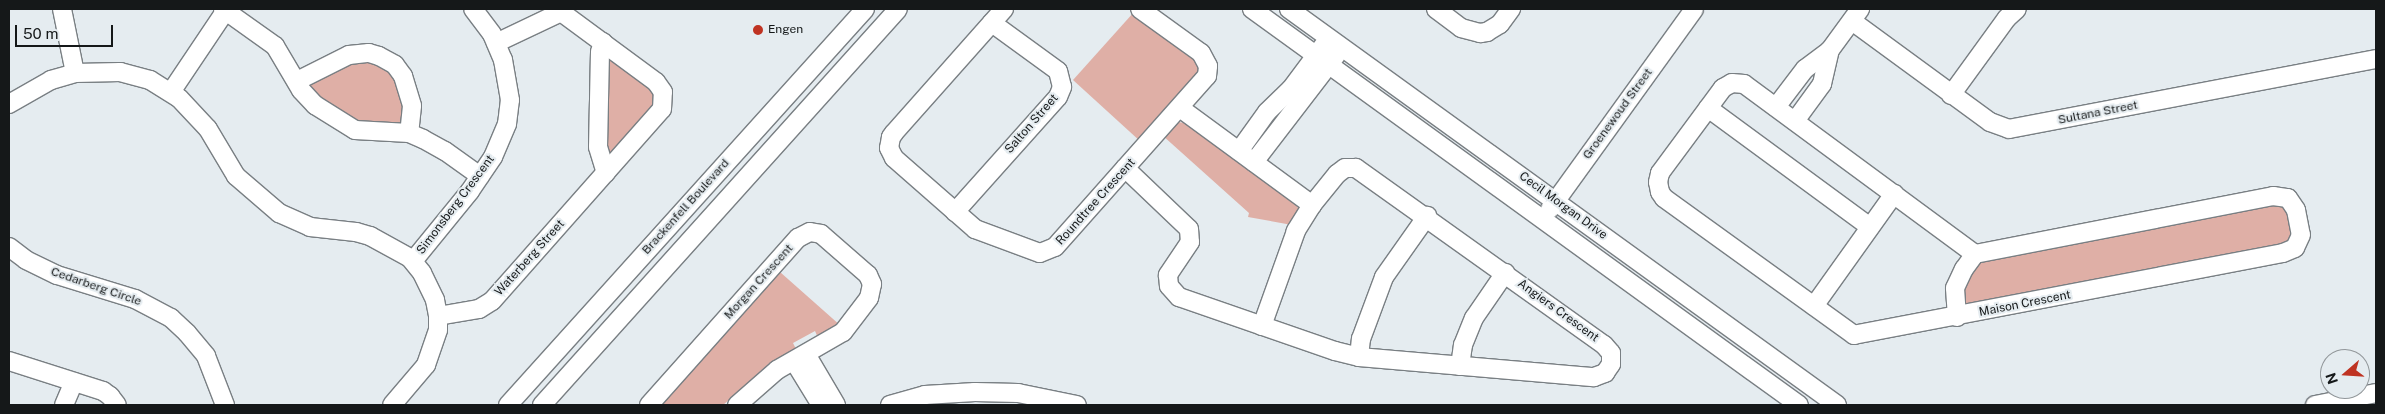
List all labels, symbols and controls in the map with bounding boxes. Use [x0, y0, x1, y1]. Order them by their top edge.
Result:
scale bar [18, 15, 115, 47]
place label: Engen [768, 23, 803, 37]
marker: Engen [752, 24, 764, 36]
text: 50 m [23, 25, 58, 42]
street label: Groenewoud Street [1580, 66, 1656, 162]
street label: Salton Street [1002, 91, 1062, 157]
street label: Sultana Street [2057, 98, 2139, 128]
street label: Simonsberg Crescent [414, 153, 498, 257]
street label: Brackenfell Boulevard [639, 156, 733, 258]
street label: Roundtree Crescent [1053, 156, 1139, 248]
street label: Cecil Morgan Drive [1516, 169, 1610, 243]
street label: Waterberg Street [492, 217, 568, 299]
street label: Morgan Crescent [722, 242, 796, 322]
street label: Cedarberg Circle [49, 265, 143, 309]
street label: Angiers Crescent [1515, 277, 1601, 345]
street label: Maison Crescent [1978, 288, 2072, 320]
north arrow [2320, 349, 2370, 399]
text: N [2322, 371, 2341, 386]

